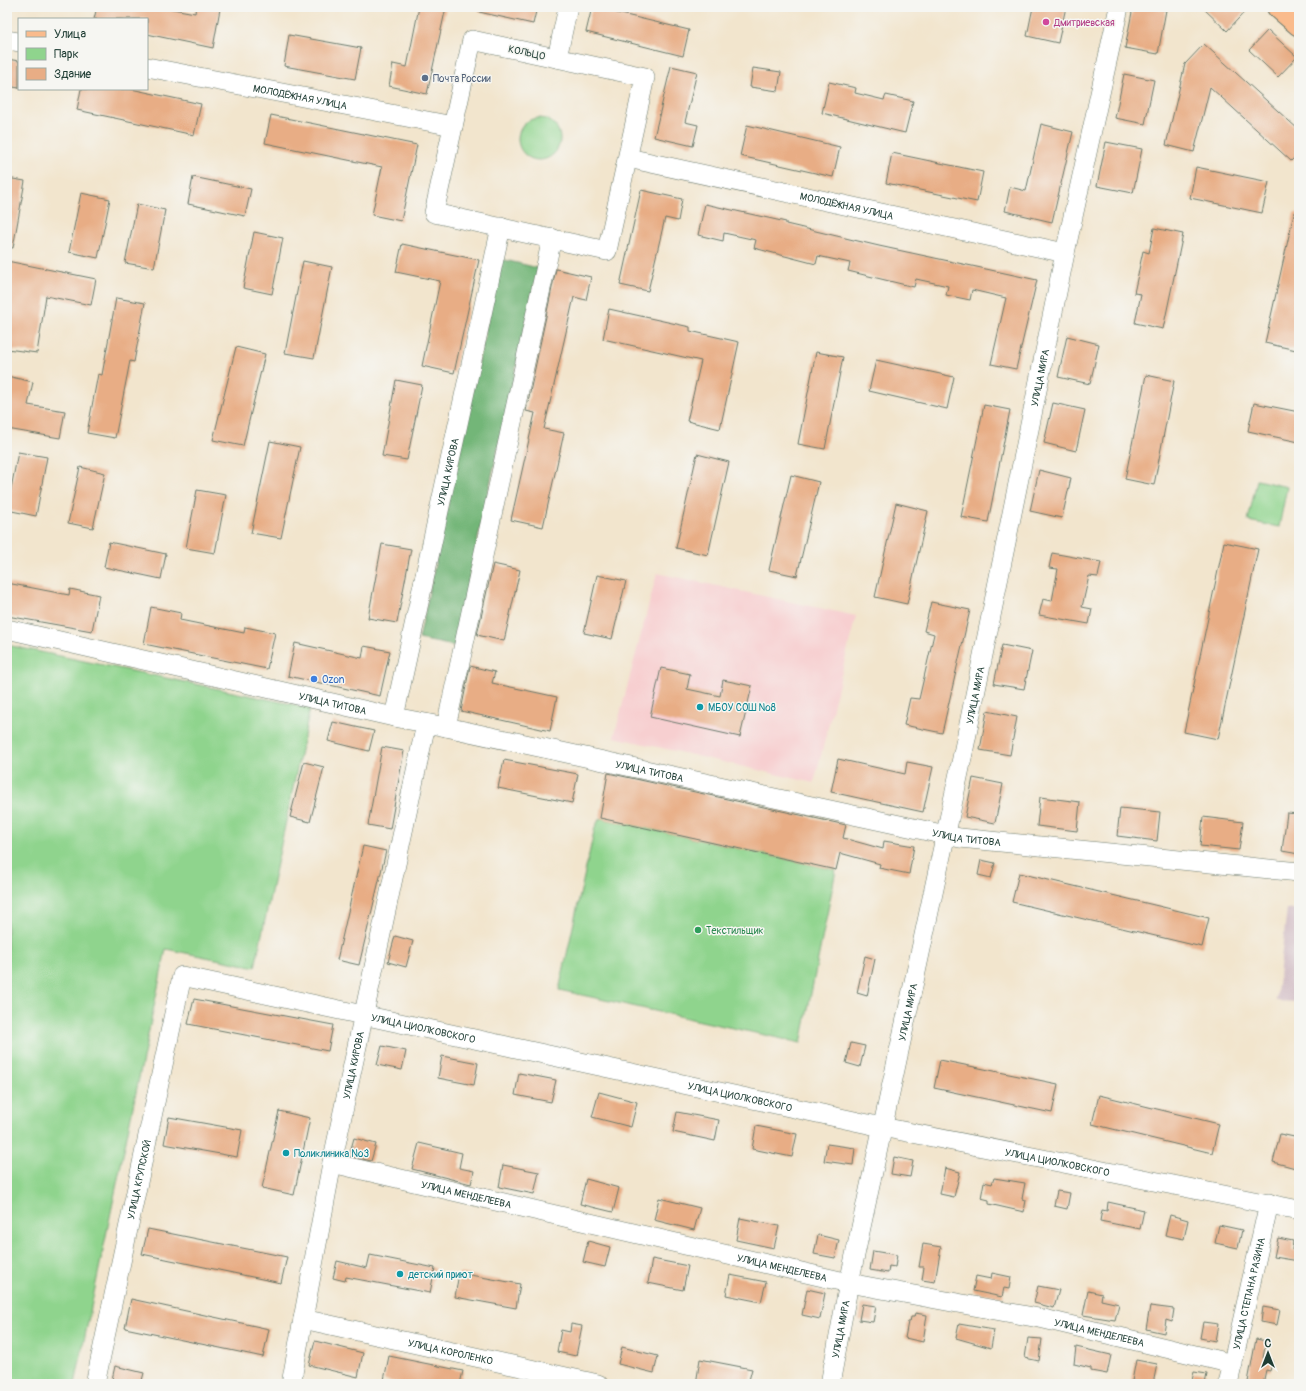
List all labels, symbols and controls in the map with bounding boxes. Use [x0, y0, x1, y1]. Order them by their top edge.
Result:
marker: Дмитриевская [1041, 17, 1051, 27]
place label: Дмитриевская [1053, 17, 1115, 29]
legend [18, 18, 148, 90]
text: Улица [54, 27, 86, 42]
street label: КОЛЬЦО [507, 43, 546, 63]
text: Парк [54, 47, 79, 62]
text: Здание [54, 67, 91, 82]
marker: Почта России [420, 73, 430, 83]
place label: Почта России [433, 73, 491, 85]
street label: МОЛОДЁЖНАЯ УЛИЦА [252, 83, 349, 113]
street label: МОЛОДЁЖНАЯ УЛИЦА [799, 191, 895, 223]
street label: УЛИЦА МИРА [1029, 347, 1052, 408]
street label: УЛИЦА КИРОВА [435, 436, 462, 507]
street label: УЛИЦА МИРА [964, 665, 988, 725]
marker: Ozon [309, 674, 319, 684]
place label: Ozon [322, 674, 345, 686]
street label: УЛИЦА ТИТОВА [297, 690, 368, 718]
marker: МБОУ СОШ №8 [695, 702, 705, 712]
place label: МБОУ СОШ №8 [708, 702, 776, 714]
street label: УЛИЦА ТИТОВА [614, 759, 685, 785]
street label: УЛИЦА ТИТОВА [931, 827, 1002, 849]
marker: Текстильщик [693, 925, 703, 935]
place label: Текстильщик [706, 925, 764, 937]
street label: УЛИЦА МИРА [896, 982, 921, 1042]
street label: УЛИЦА ЦИОЛКОВСКОГО [370, 1012, 476, 1046]
street label: УЛИЦА КИРОВА [341, 1030, 367, 1100]
street label: УЛИЦА ЦИОЛКОВСКОГО [686, 1080, 793, 1114]
street label: УЛИЦА КРУПСКОЙ [125, 1139, 154, 1221]
street label: УЛИЦА ЦИОЛКОВСКОГО [1004, 1147, 1110, 1179]
marker: Поликлиника №3 [281, 1148, 291, 1158]
place label: Поликлиника №3 [294, 1148, 369, 1160]
street label: УЛИЦА МЕНДЕЛЕЕВА [420, 1179, 513, 1212]
street label: УЛИЦА СТЕПАНА РАЗИНА [1231, 1236, 1268, 1351]
street label: УЛИЦА МЕНДЕЛЕЕВА [735, 1252, 829, 1285]
marker: детский приют [395, 1269, 405, 1279]
place label: детский приют [408, 1269, 473, 1281]
street label: УЛИЦА МИРА [830, 1299, 853, 1359]
street label: УЛИЦА МЕНДЕЛЕЕВА [1053, 1317, 1146, 1350]
north arrow [1248, 1333, 1288, 1373]
street label: УЛИЦА КОРОЛЕНКО [407, 1337, 494, 1368]
text: С [1265, 1337, 1272, 1350]

